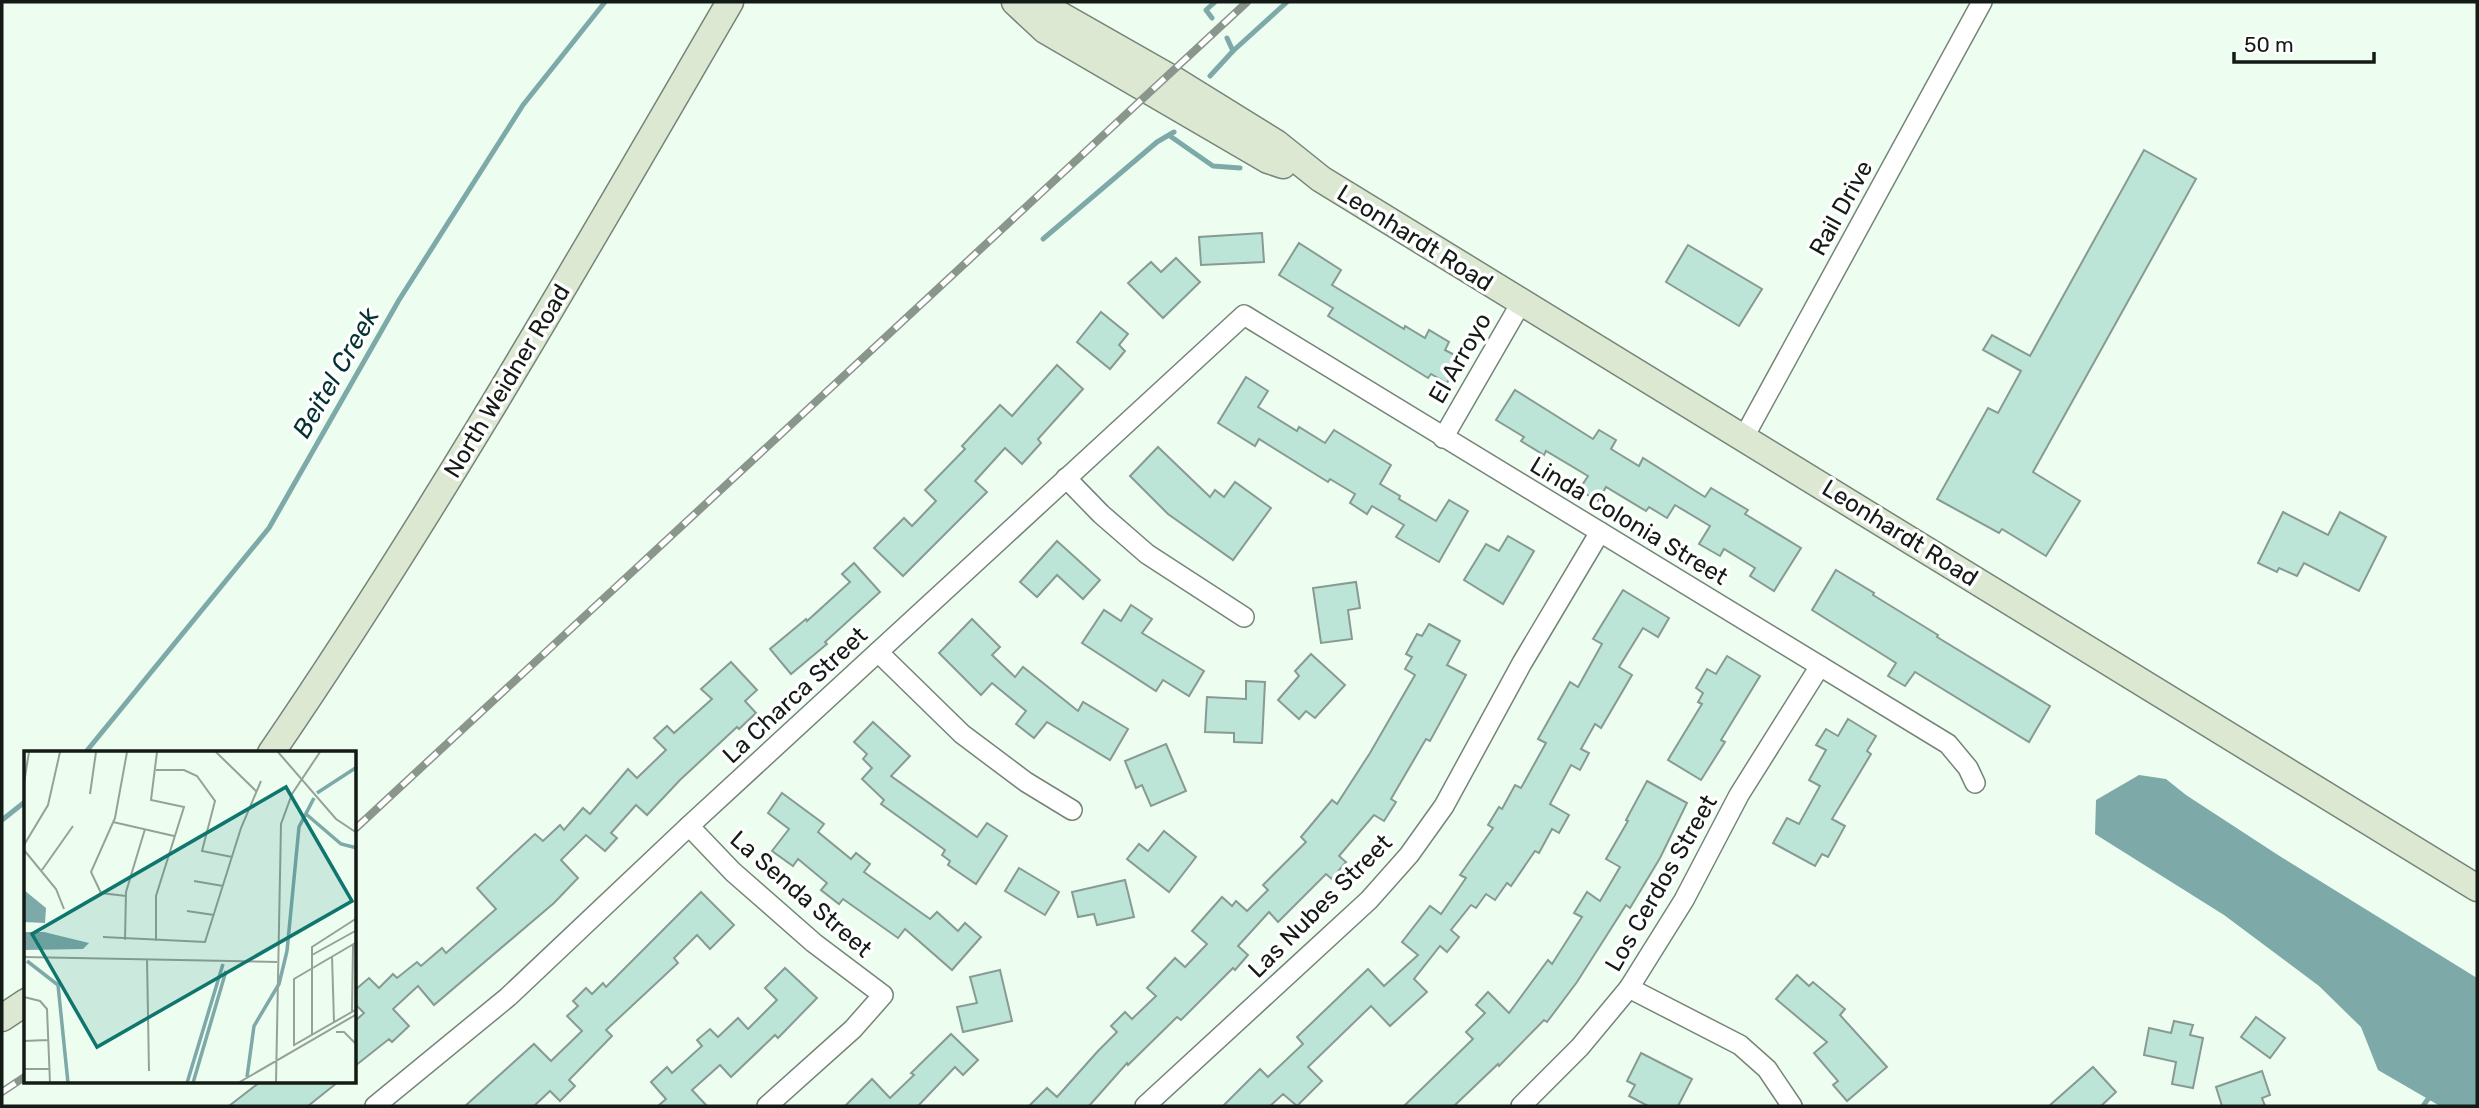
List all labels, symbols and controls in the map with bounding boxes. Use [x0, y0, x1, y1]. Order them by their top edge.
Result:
scale bar [2234, 21, 2374, 65]
text: 50 m [2244, 32, 2294, 57]
street label: Rail Drive [1803, 156, 1879, 260]
street label: Leonhardt Road [1332, 179, 1498, 297]
street label: North Weidner Road [438, 279, 576, 483]
water label: Beitel Creek [286, 302, 386, 444]
street label: El Arroyo [1423, 308, 1497, 408]
street label: Linda Colonia Street [1525, 451, 1733, 591]
street label: Leonhardt Road [1817, 474, 1983, 592]
street label: La Charca Street [717, 621, 873, 769]
inset map [24, 751, 357, 1084]
street label: Los Cerdos Street [1599, 790, 1723, 976]
street label: La Senda Street [725, 825, 877, 963]
street label: Las Nubes Street [1242, 828, 1398, 984]

